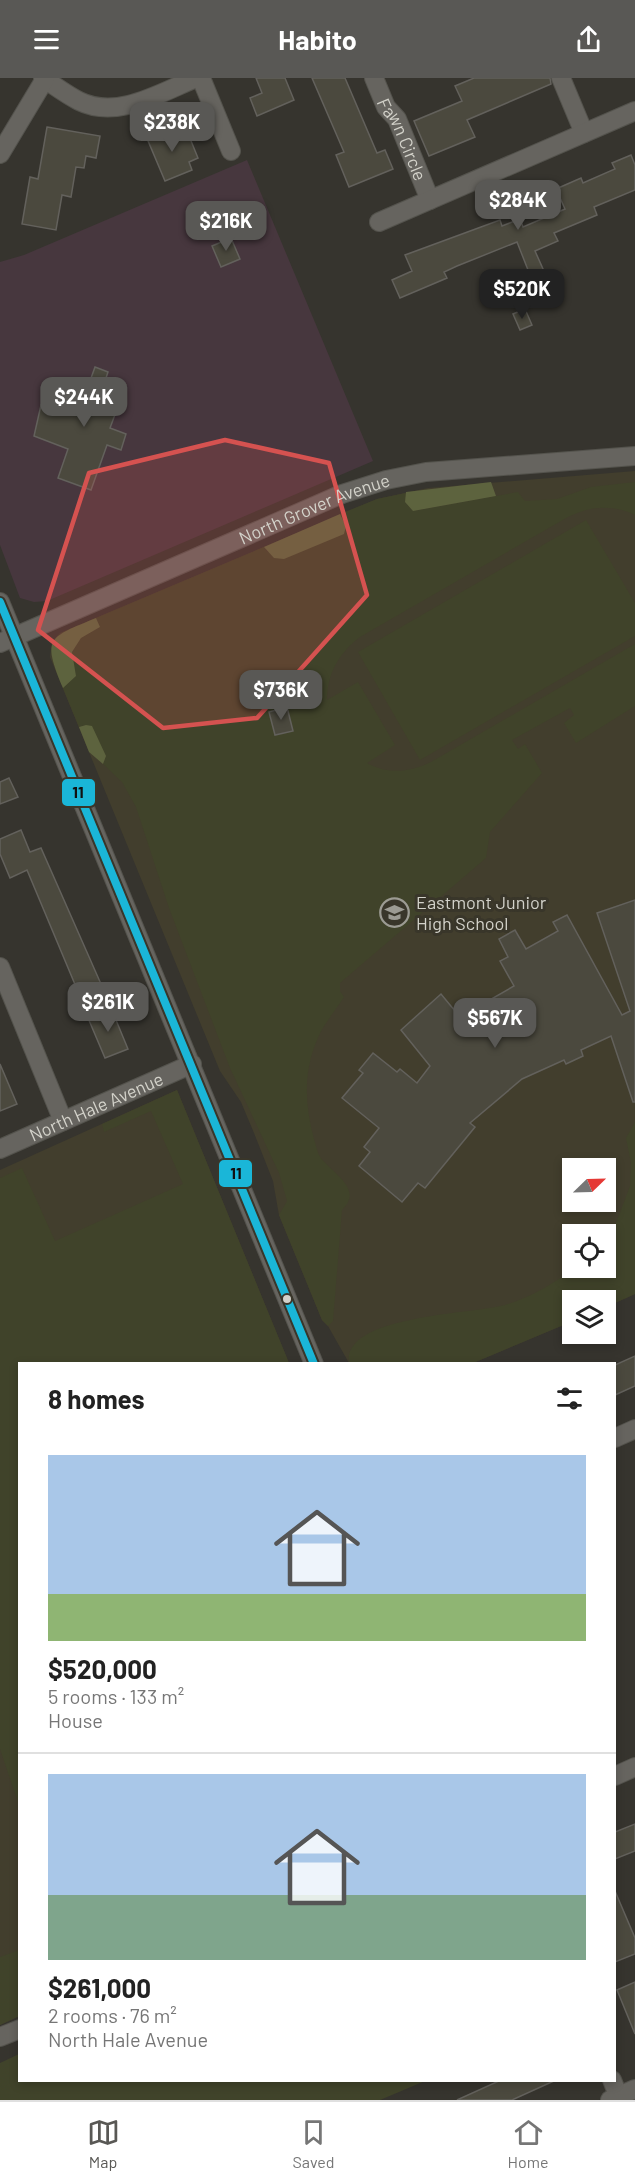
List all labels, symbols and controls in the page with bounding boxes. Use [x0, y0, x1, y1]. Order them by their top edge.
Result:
icon: menu [30, 23, 63, 56]
text: Habito [278, 23, 357, 55]
icon: share [572, 23, 605, 56]
street label: Fawn Circle [373, 95, 432, 184]
pin: $238K [130, 102, 214, 153]
text: $238K [144, 109, 200, 133]
pin: $284K [476, 180, 560, 231]
text: $284K [489, 187, 547, 211]
pin: $216K [184, 201, 268, 252]
text: $216K [200, 208, 252, 232]
pin: $520K [480, 269, 564, 320]
text: $520K [493, 276, 551, 300]
pin: $244K [42, 377, 126, 428]
text: $244K [54, 384, 114, 408]
street label: North Grover Avenue [235, 469, 392, 549]
pin: $736K [239, 670, 323, 721]
text: $736K [253, 677, 309, 701]
line badge: 11 [61, 778, 96, 807]
text: 11 [72, 782, 84, 801]
place label: Eastmont Junior High School [416, 891, 547, 934]
school or university icon: Eastmont Junior High School [379, 896, 411, 928]
pin: $261K [66, 982, 150, 1033]
text: $261K [82, 989, 134, 1013]
pin: $567K [453, 998, 537, 1049]
text: $567K [467, 1005, 523, 1029]
street label: North Hale Avenue [26, 1067, 166, 1146]
north arrow [562, 1158, 616, 1212]
map controls [562, 1158, 616, 1344]
line badge: 11 [218, 1159, 253, 1188]
text: 11 [230, 1163, 242, 1182]
button: locate [562, 1224, 616, 1278]
button: layers [562, 1290, 616, 1344]
unlabelled marker [281, 1293, 293, 1305]
icon: filters [553, 1382, 586, 1415]
text: 8 homes [48, 1383, 145, 1414]
icon: home [263, 1494, 371, 1602]
text: $520,000 [48, 1653, 157, 1684]
text: 5 rooms · 133 m² [48, 1684, 184, 1708]
text: House [48, 1708, 103, 1732]
icon: home [263, 1813, 371, 1921]
text: $261,000 [48, 1972, 151, 2003]
text: 2 rooms · 76 m² [48, 2003, 177, 2027]
text: North Hale Avenue [48, 2027, 208, 2051]
tab: Map [87, 2116, 120, 2171]
tab: Saved [293, 2116, 335, 2171]
tab: Home [508, 2116, 548, 2171]

